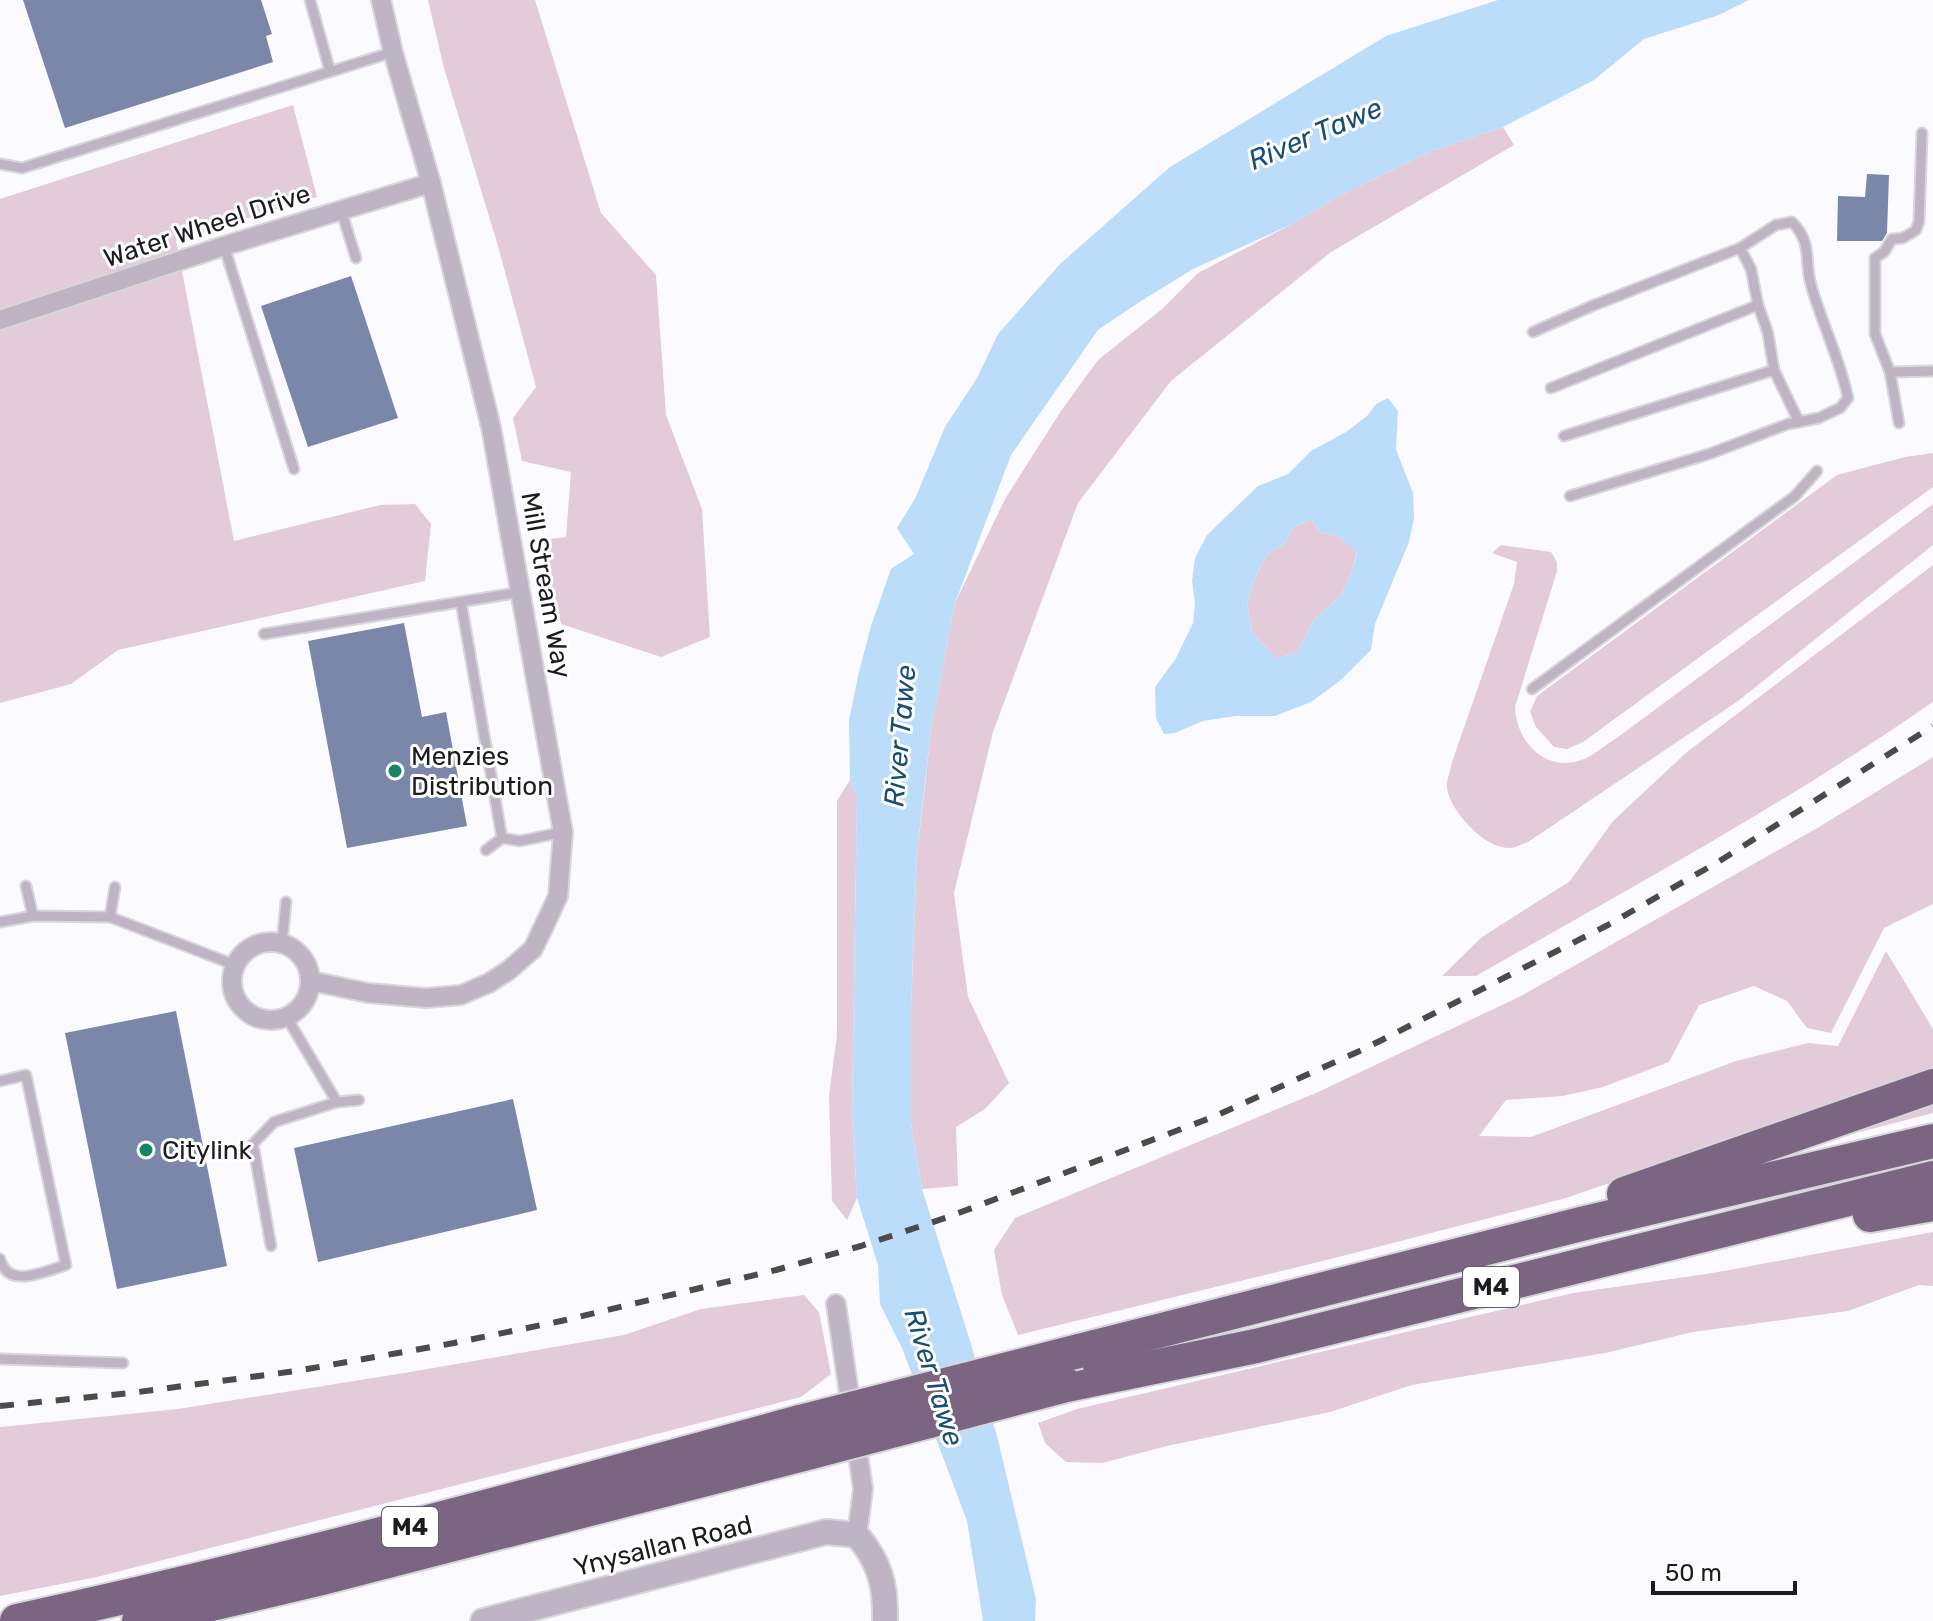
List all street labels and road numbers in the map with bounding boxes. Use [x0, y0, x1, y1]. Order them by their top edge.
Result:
street label: Water Wheel Drive [100, 178, 314, 274]
street label: Mill Stream Way [514, 489, 578, 681]
road number: M4 [1463, 1267, 1519, 1307]
road number: M4 [382, 1507, 438, 1547]
street label: Ynysallan Road [571, 1509, 755, 1583]

